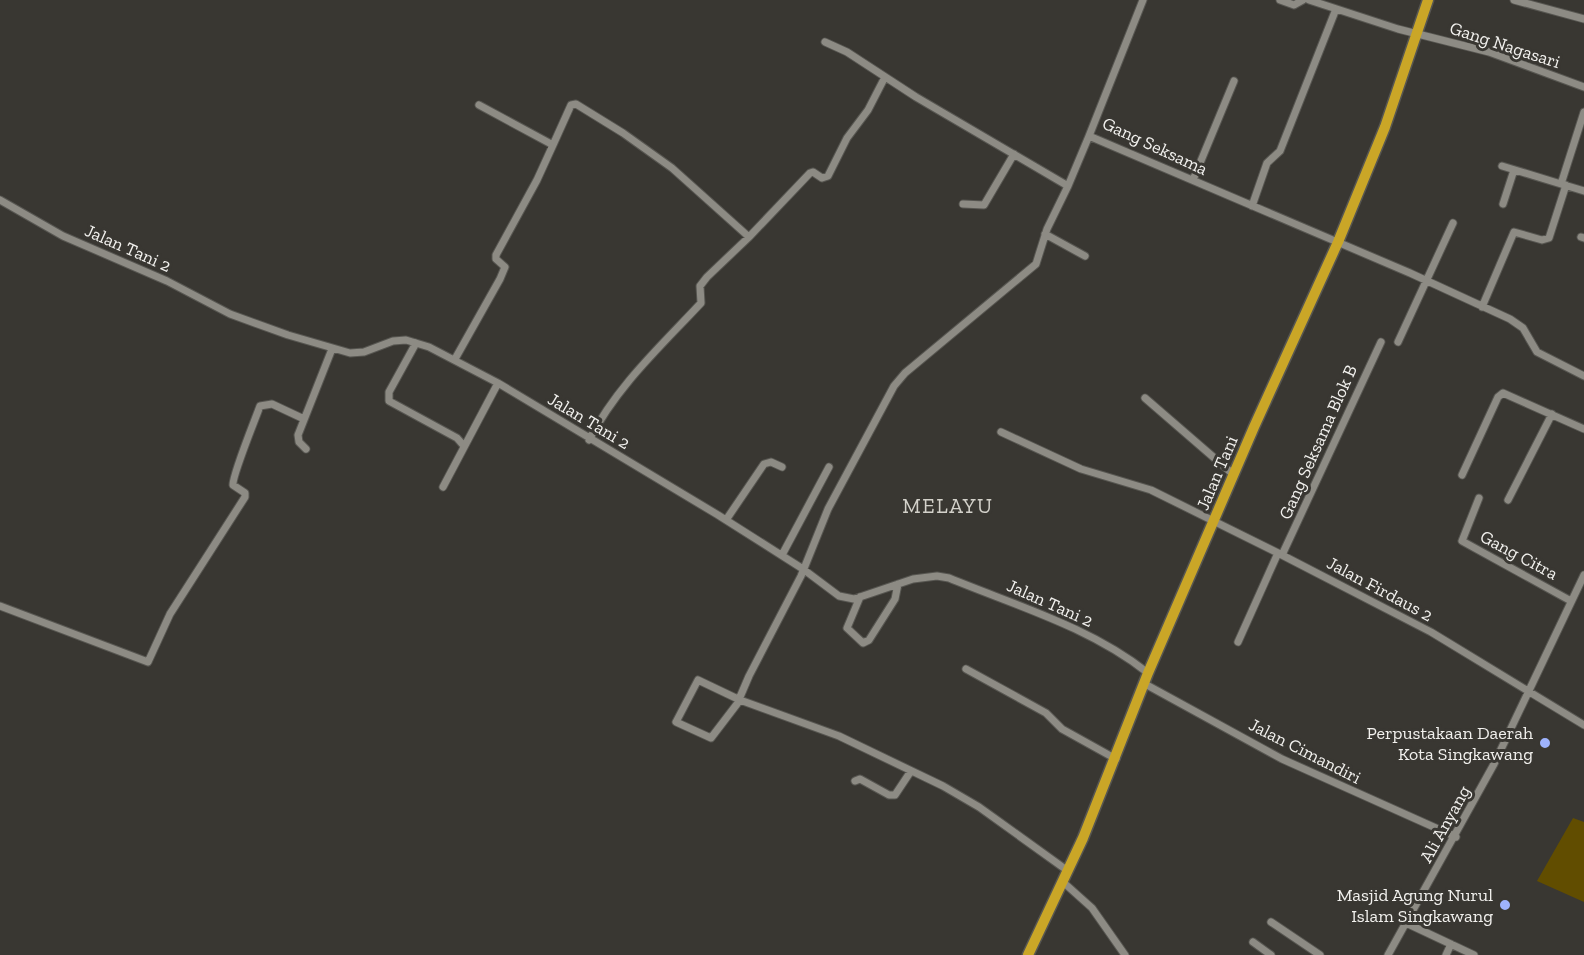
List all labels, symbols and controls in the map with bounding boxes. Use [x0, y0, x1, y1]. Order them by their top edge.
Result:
street label: Gang Nagasari [1447, 17, 1563, 73]
street label: Gang Seksama [1099, 112, 1211, 180]
street label: Jalan Tani 2 [81, 219, 175, 277]
street label: Gang Seksama Blok B [1274, 361, 1362, 523]
street label: Jalan Tani 2 [544, 388, 634, 454]
street label: Jalan Tani [1192, 432, 1242, 514]
district label: MELAYU [902, 493, 994, 518]
street label: Gang Citra [1476, 525, 1562, 585]
street label: Jalan Firdaus 2 [1323, 552, 1437, 626]
street label: Jalan Tani 2 [1003, 574, 1097, 632]
street label: Jalan Cimandiri [1245, 713, 1365, 789]
place label: Perpustakaan Daerah Kota Singkawang [1367, 722, 1533, 765]
marker: Perpustakaan Daerah Kota Singkawang [1538, 736, 1552, 750]
street label: Ali Anyang [1415, 782, 1475, 866]
place label: Masjid Agung Nurul Islam Singkawang [1337, 884, 1493, 927]
marker: Masjid Agung Nurul Islam Singkawang [1498, 898, 1512, 912]

